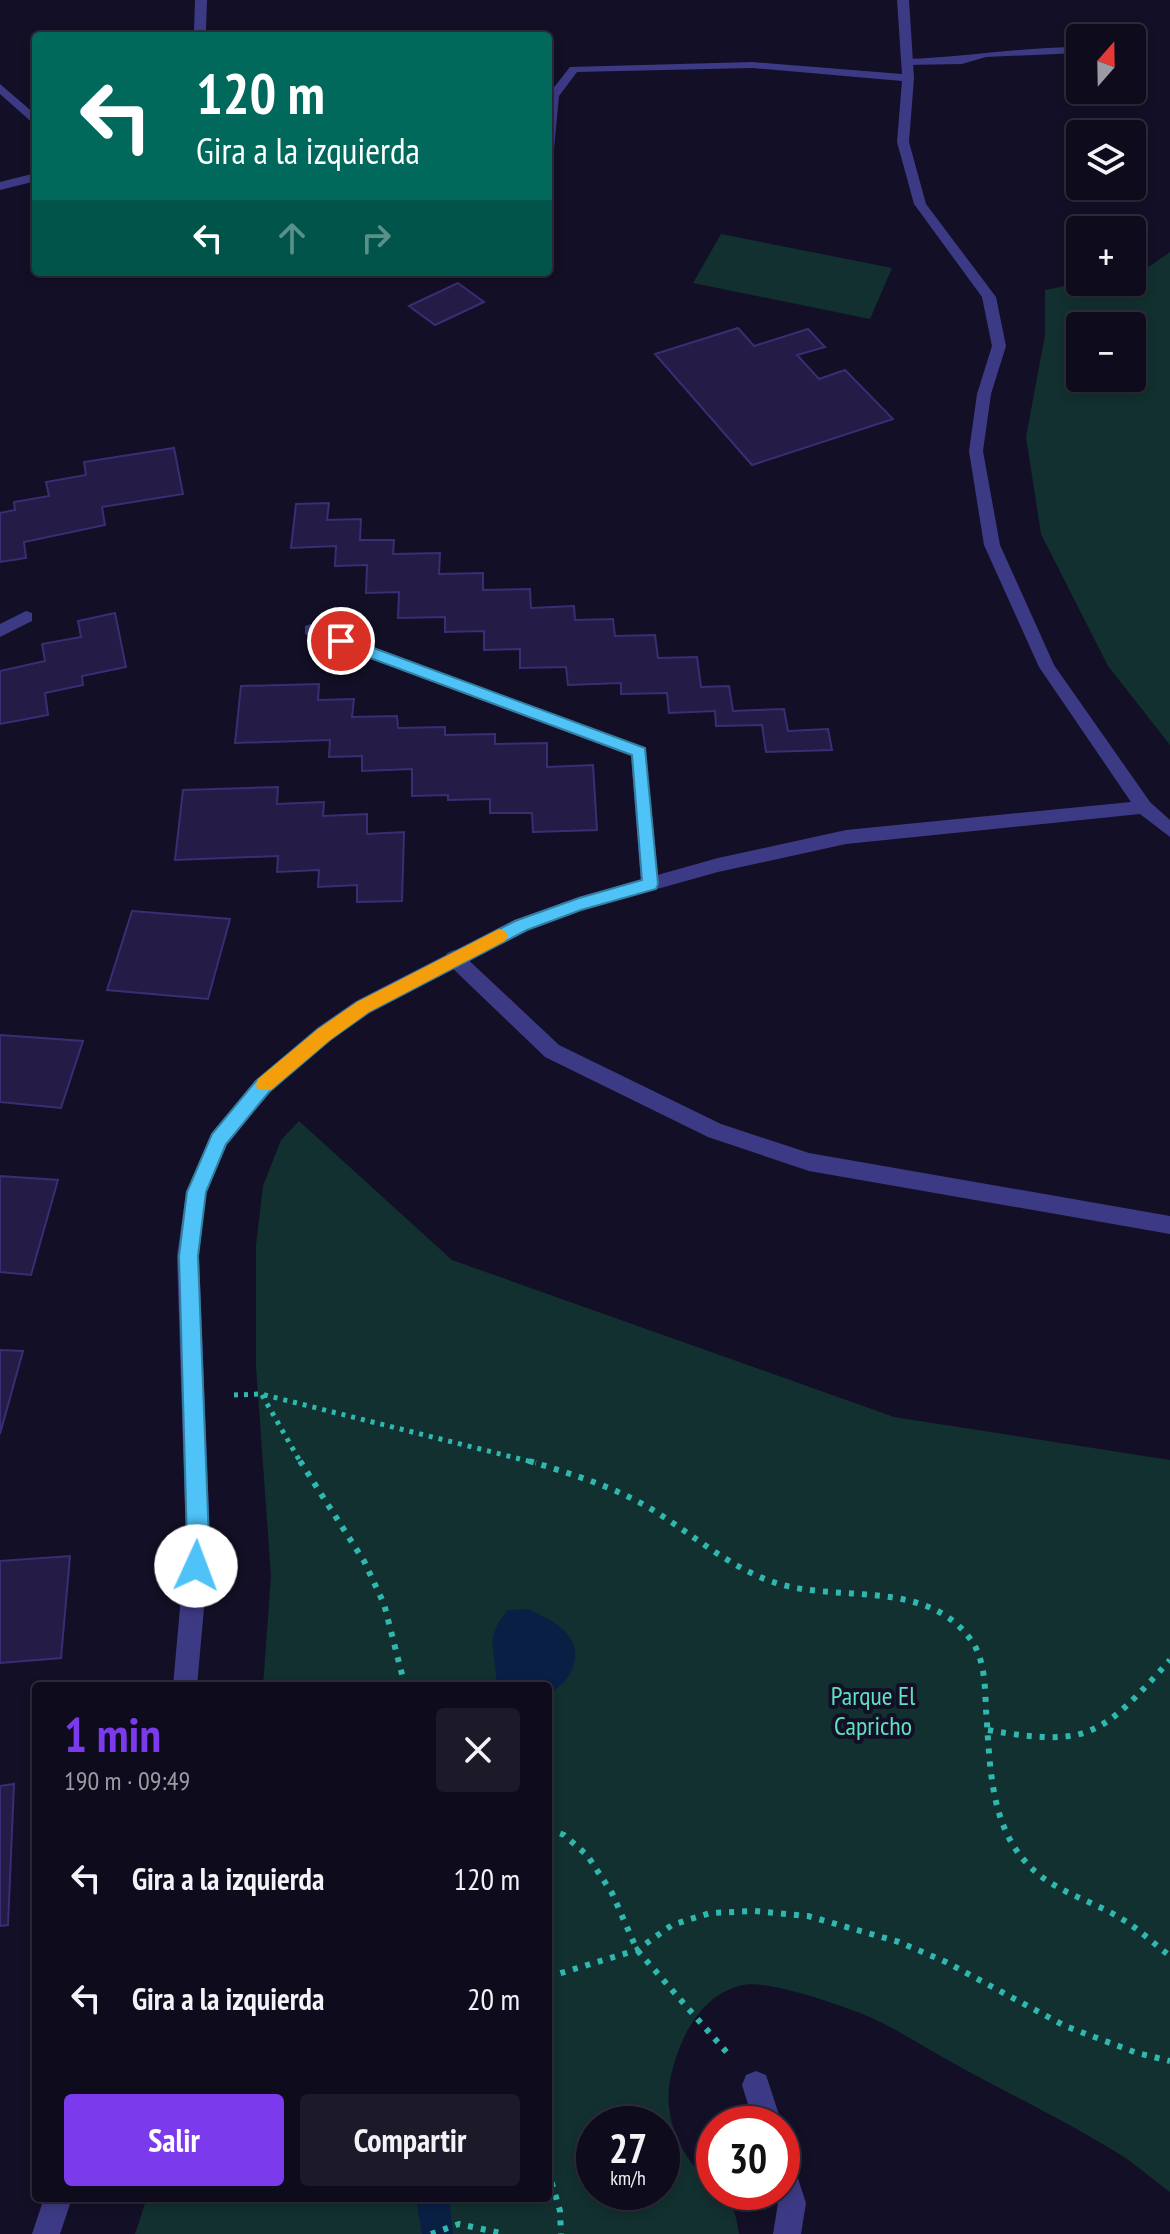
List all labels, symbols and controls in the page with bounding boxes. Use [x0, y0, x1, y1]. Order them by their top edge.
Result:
north arrow [1066, 24, 1146, 104]
map controls [1066, 24, 1146, 392]
text: 120 m [196, 57, 325, 129]
icon: left [64, 64, 168, 168]
button: layers [1066, 120, 1146, 200]
text: Gira a la izquierda [196, 127, 420, 174]
icon: left [186, 216, 230, 260]
icon: ahead [270, 216, 314, 260]
icon: right [354, 216, 398, 260]
button: + [1066, 216, 1146, 296]
button: − [1066, 312, 1146, 392]
pin [307, 607, 375, 675]
icon: arrive [319, 619, 363, 663]
position arrow [154, 1524, 238, 1608]
park label: Parque El Capricho [831, 1679, 915, 1742]
text: 1 min [64, 1703, 161, 1765]
button: close [436, 1708, 520, 1792]
text: 190 m · 09:49 [64, 1764, 190, 1797]
icon: left [64, 1856, 108, 1900]
text: Gira a la izquierda [132, 1859, 324, 1898]
text: 120 m [454, 1859, 520, 1898]
icon: left [64, 1976, 108, 2020]
text: Gira a la izquierda [132, 1979, 324, 2018]
text: 20 m [467, 1979, 520, 2018]
button: Salir [64, 2094, 284, 2186]
button: Compartir [300, 2094, 520, 2186]
speed limit sign: 30 [696, 2106, 800, 2210]
text: 27 [609, 2122, 647, 2174]
text: km/h [610, 2165, 646, 2191]

